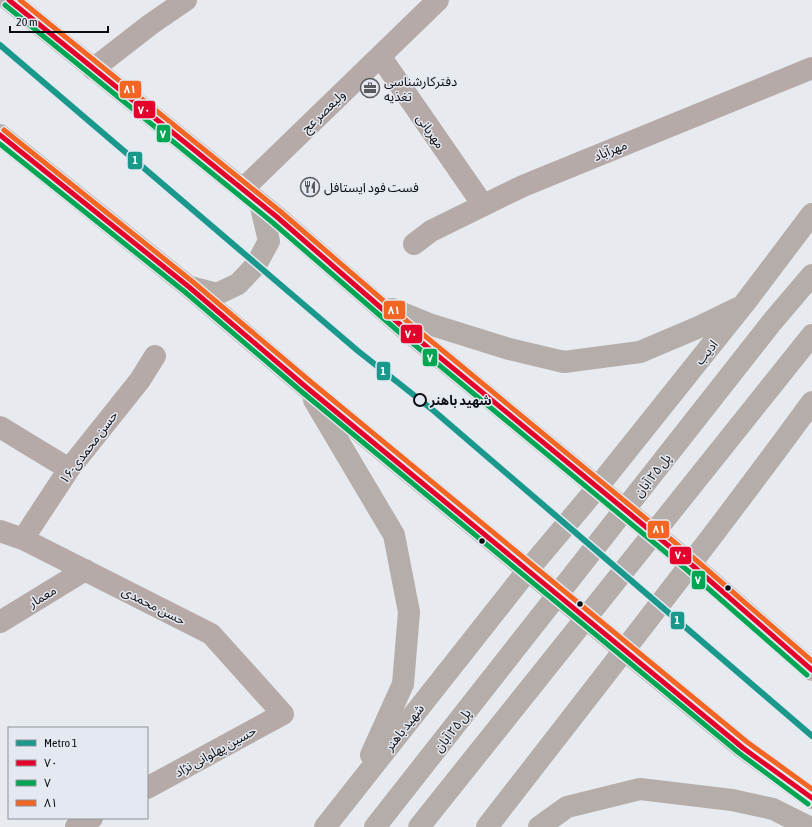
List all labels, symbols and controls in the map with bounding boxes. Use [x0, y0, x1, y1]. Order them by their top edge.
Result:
scale bar [10, 8, 108, 34]
text: 20 m [16, 15, 38, 29]
place label: دفترکارشناسی تغذیه [384, 74, 457, 104]
office icon: دفترکارشناسی تغذیه [359, 77, 381, 99]
line badge: ۸۱ [119, 80, 142, 99]
text: ۸۱ [124, 83, 136, 95]
street label: ولیعصر عج [298, 87, 351, 138]
line badge: ۷۰ [133, 100, 156, 119]
text: ۷۰ [138, 104, 150, 116]
street label: مهربانی [413, 111, 448, 152]
line badge: ۷ [156, 124, 171, 143]
text: ۷ [160, 128, 167, 140]
street label: مهرآباد [591, 137, 630, 165]
line badge: 1 [127, 151, 143, 170]
text: 1 [132, 154, 138, 166]
restaurant icon: فست فود ایستافل [299, 176, 321, 198]
place label: فست فود ایستافل [324, 180, 419, 196]
line badge: ۸۱ [383, 300, 406, 320]
text: ۸۱ [388, 304, 400, 316]
line badge: ۷۰ [400, 324, 423, 344]
text: ۷۰ [405, 328, 417, 340]
street label: ادیب [692, 337, 721, 368]
line badge: ۷ [422, 348, 438, 367]
text: ۷ [427, 352, 434, 364]
line badge: 1 [376, 361, 391, 381]
text: 1 [380, 365, 386, 377]
marker: شهید باهنر [413, 393, 427, 407]
place label: شهید باهنر [429, 393, 492, 408]
street label: ۱۶-حسن محمدی [56, 408, 122, 487]
street label: پل ۲۵ آبان [631, 450, 676, 501]
line badge: ۸۱ [647, 520, 670, 539]
text: ۸۱ [653, 523, 665, 535]
unlabelled marker [477, 536, 487, 546]
line badge: ۷۰ [669, 546, 692, 565]
text: ۷۰ [675, 549, 687, 561]
line badge: ۷ [691, 570, 706, 590]
text: ۷ [695, 574, 702, 586]
street label: معمار [25, 582, 59, 611]
street label: حسن محمدی [119, 583, 188, 629]
unlabelled marker [723, 583, 733, 593]
unlabelled marker [575, 599, 585, 609]
line badge: 1 [670, 611, 685, 630]
text: 1 [674, 614, 680, 626]
street label: شهید باهنر [381, 701, 428, 755]
street label: پل ۲۵ آبان [431, 705, 476, 756]
street label: حسین پهلوانی نژاد [172, 723, 260, 782]
legend [8, 727, 148, 819]
text: Metro 1 [44, 736, 78, 750]
text: ۷۰ [44, 756, 58, 770]
text: ۷ [44, 776, 51, 790]
text: ۸۱ [44, 796, 58, 810]

